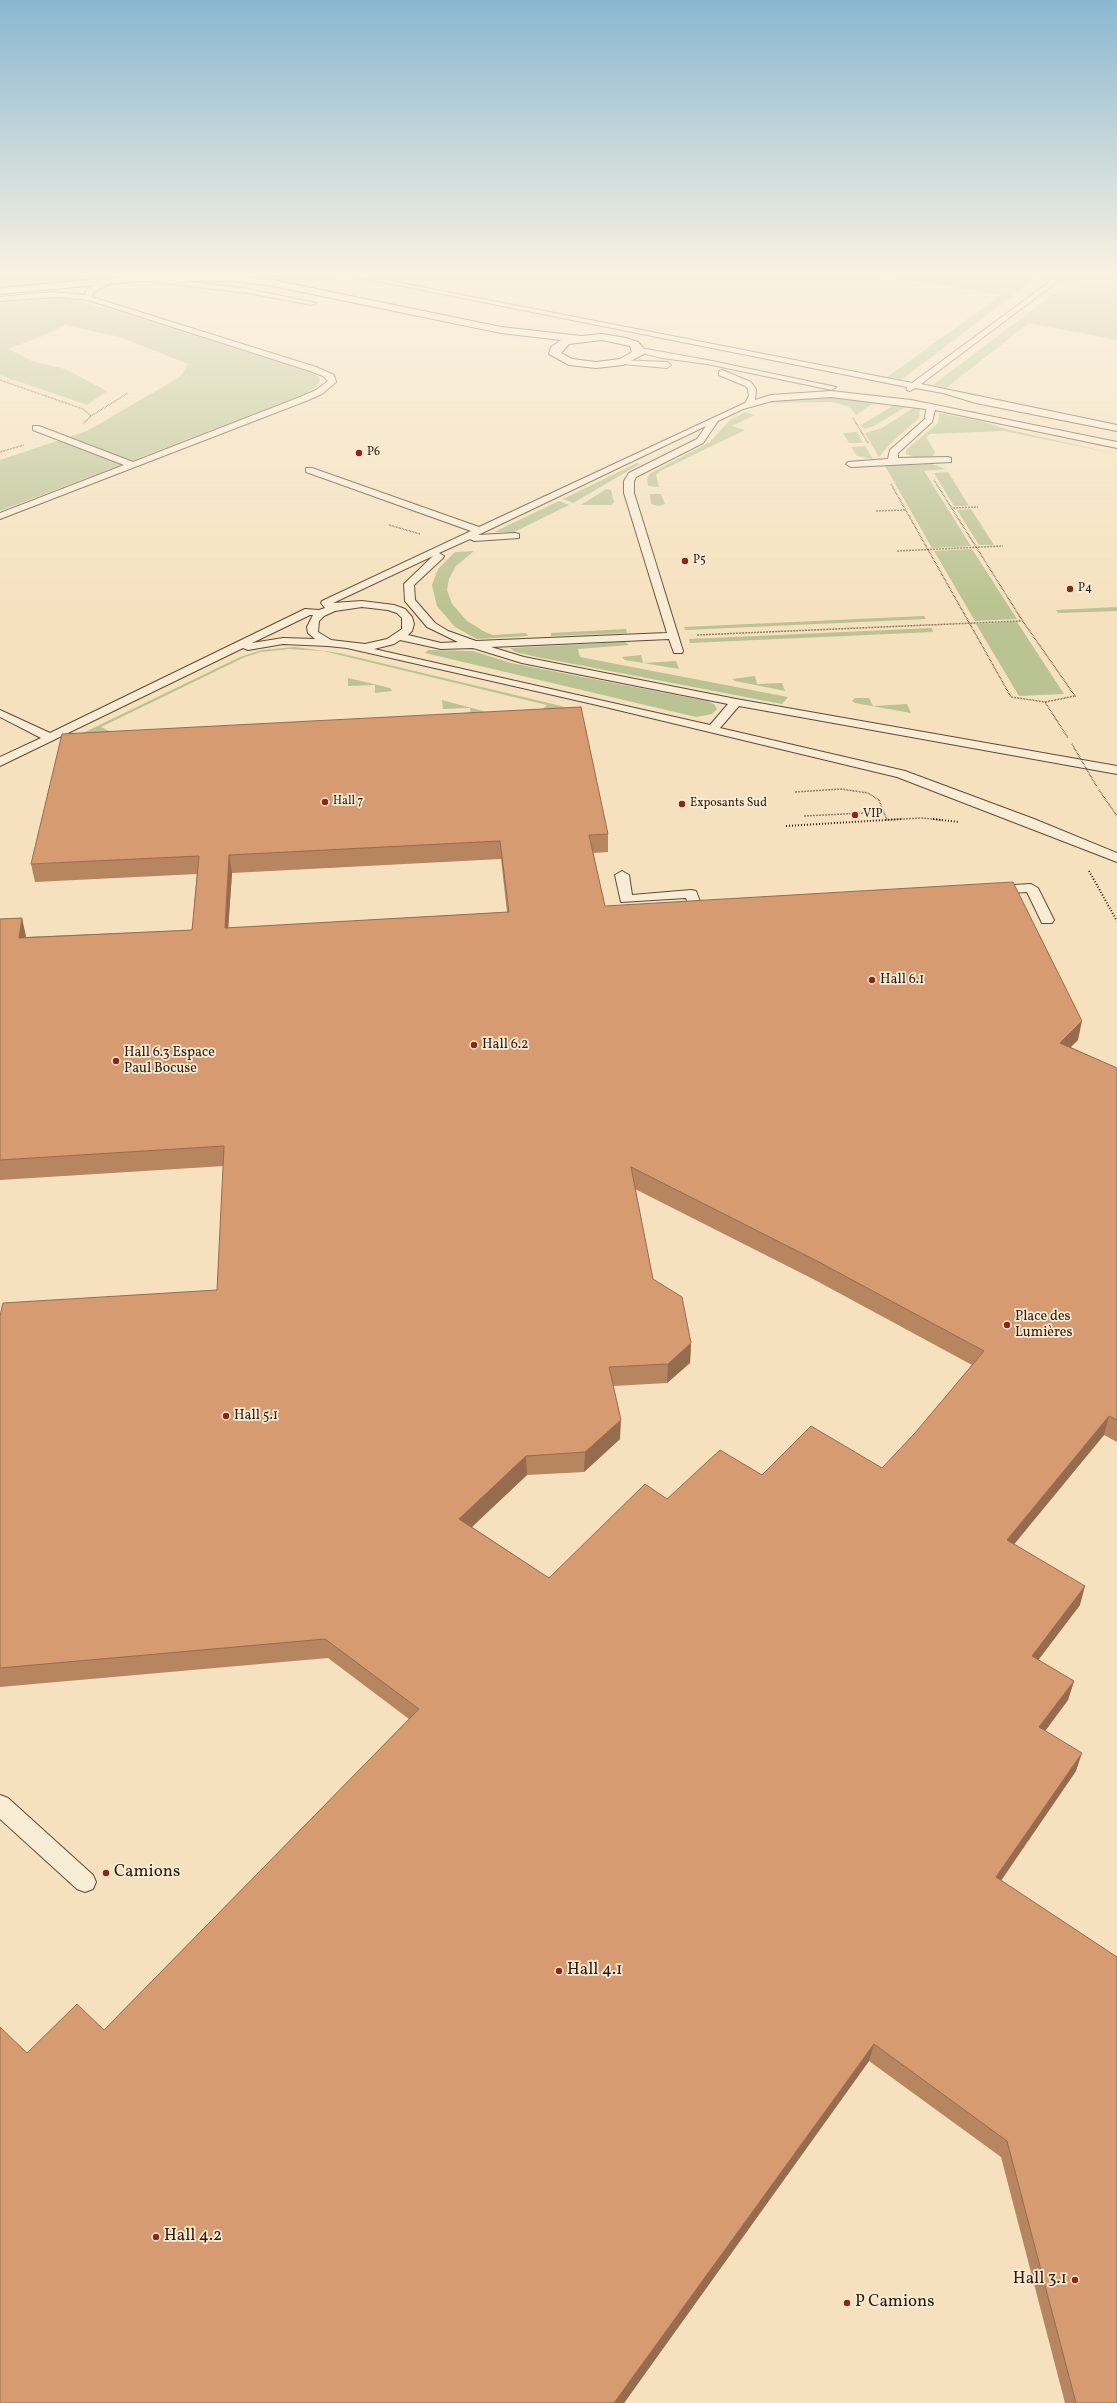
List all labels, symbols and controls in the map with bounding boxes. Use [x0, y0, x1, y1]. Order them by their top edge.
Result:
place label: P6 [367, 446, 380, 460]
marker: P6 [354, 448, 364, 458]
place label: P5 [693, 554, 706, 568]
marker: P5 [680, 556, 690, 566]
place label: P4 [1078, 582, 1092, 596]
marker: P4 [1065, 584, 1075, 594]
place label: Hall 7 [333, 795, 363, 809]
marker: Hall 7 [320, 797, 330, 807]
place label: Exposants Sud [690, 797, 767, 811]
marker: Exposants Sud [677, 799, 687, 809]
place label: VIP [863, 808, 882, 822]
marker: VIP [850, 810, 860, 820]
place label: Hall 6.1 [880, 972, 925, 988]
marker: Hall 6.1 [867, 975, 877, 985]
place label: Hall 6.2 [482, 1037, 529, 1053]
marker: Hall 6.2 [469, 1040, 479, 1050]
place label: Hall 6.3 Espace Paul Bocuse [124, 1045, 215, 1078]
marker: Hall 6.3 Espace Paul Bocuse [111, 1056, 121, 1066]
place label: Place des Lumières [1015, 1309, 1072, 1342]
marker: Place des Lumières [1002, 1320, 1012, 1330]
place label: Hall 5.1 [234, 1408, 278, 1424]
marker: Hall 5.1 [221, 1411, 231, 1421]
place label: Camions [114, 1863, 180, 1883]
marker: Camions [101, 1868, 111, 1878]
place label: Hall 4.1 [567, 1961, 623, 1981]
marker: Hall 4.1 [554, 1966, 564, 1976]
place label: Hall 4.2 [164, 2227, 222, 2247]
marker: Hall 4.2 [151, 2232, 161, 2242]
place label: Hall 3.1 [1013, 2270, 1067, 2290]
marker: Hall 3.1 [1070, 2275, 1080, 2285]
place label: P Camions [855, 2293, 934, 2313]
marker: P Camions [842, 2298, 852, 2308]

